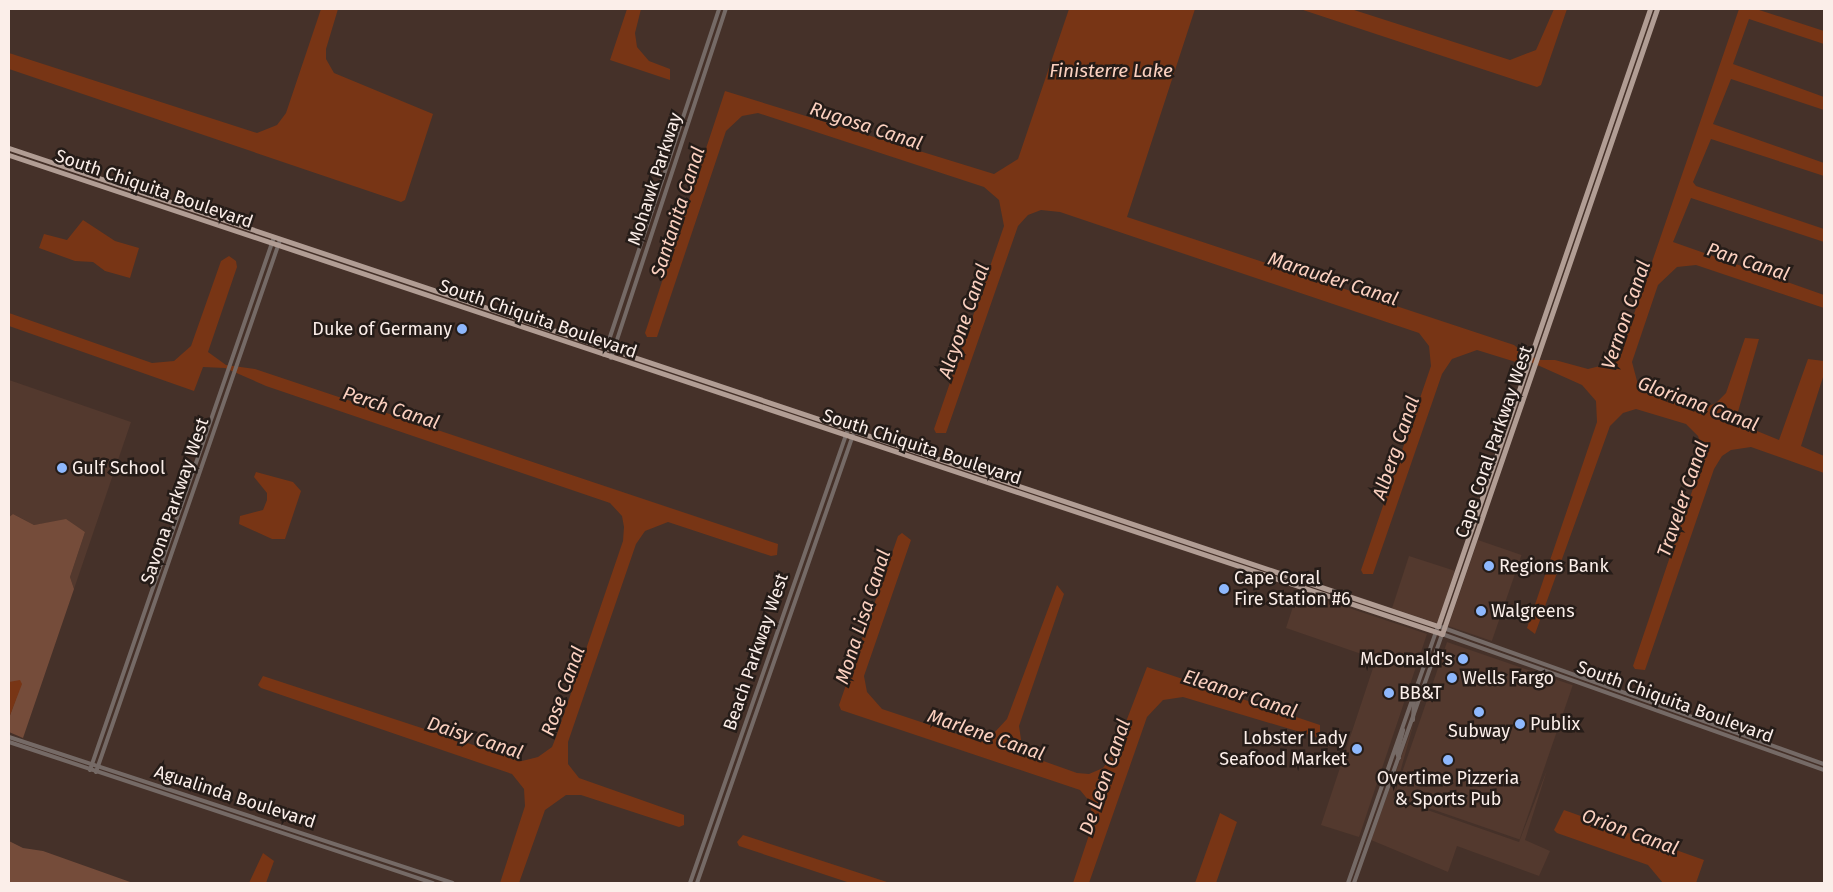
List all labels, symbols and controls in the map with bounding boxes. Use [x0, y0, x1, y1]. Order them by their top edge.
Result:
water label: Finisterre Lake [1049, 60, 1173, 82]
water label: Rugosa Canal [807, 97, 925, 155]
street label: Mohawk Parkway [623, 110, 687, 248]
water label: Santanita Canal [646, 144, 710, 280]
street label: South Chiquita Boulevard [52, 145, 256, 233]
water label: Pan Canal [1704, 238, 1792, 286]
water label: Marauder Canal [1265, 247, 1401, 311]
water label: Vernon Canal [1597, 258, 1655, 372]
water label: Alcyone Canal [934, 261, 994, 381]
street label: South Chiquita Boulevard [436, 275, 640, 363]
place label: Duke of Germany [312, 318, 452, 340]
marker: Duke of Germany [456, 323, 468, 335]
street label: Cape Coral Parkway West [1451, 343, 1537, 541]
water label: Gloriana Canal [1635, 372, 1761, 436]
water label: Perch Canal [340, 382, 442, 434]
water label: Alberg Canal [1368, 393, 1424, 503]
street label: South Chiquita Boulevard [820, 405, 1024, 489]
street label: Savona Parkway West [136, 415, 214, 587]
water label: Traveler Canal [1653, 438, 1713, 560]
place label: Gulf School [72, 457, 165, 479]
marker: Gulf School [56, 462, 68, 474]
water label: Mona Lisa Canal [831, 547, 895, 687]
place label: Regions Bank [1499, 555, 1609, 577]
marker: Regions Bank [1483, 560, 1495, 572]
place label: Cape Coral Fire Station #6 [1234, 568, 1351, 610]
street label: Beach Parkway West [719, 571, 793, 733]
marker: Cape Coral Fire Station #6 [1218, 583, 1230, 595]
place label: Walgreens [1491, 600, 1575, 622]
marker: Walgreens [1475, 605, 1487, 617]
water label: Rose Canal [536, 643, 590, 739]
place label: McDonald's [1360, 648, 1453, 670]
marker: McDonald's [1457, 653, 1469, 665]
street label: South Chiquita Boulevard [1574, 656, 1776, 748]
water label: Eleanor Canal [1180, 665, 1300, 723]
place label: Wells Fargo [1462, 667, 1554, 689]
marker: Wells Fargo [1446, 672, 1458, 684]
place label: BB&T [1399, 682, 1442, 704]
marker: BB&T [1383, 687, 1395, 699]
water label: Marlene Canal [925, 704, 1047, 766]
marker: Subway [1473, 706, 1485, 718]
water label: Daisy Canal [424, 712, 526, 764]
place label: Publix [1530, 713, 1580, 735]
water label: De Leon Canal [1075, 716, 1135, 838]
marker: Publix [1514, 718, 1526, 730]
place label: Subway [1448, 720, 1510, 742]
place label: Lobster Lady Seafood Market [1219, 728, 1347, 771]
marker: Lobster Lady Seafood Market [1351, 743, 1363, 755]
marker: Overtime Pizzeria & Sports Pub [1442, 754, 1454, 766]
street label: Agualinda Boulevard [152, 761, 318, 833]
place label: Overtime Pizzeria & Sports Pub [1377, 768, 1519, 811]
water label: Orion Canal [1579, 804, 1681, 860]

